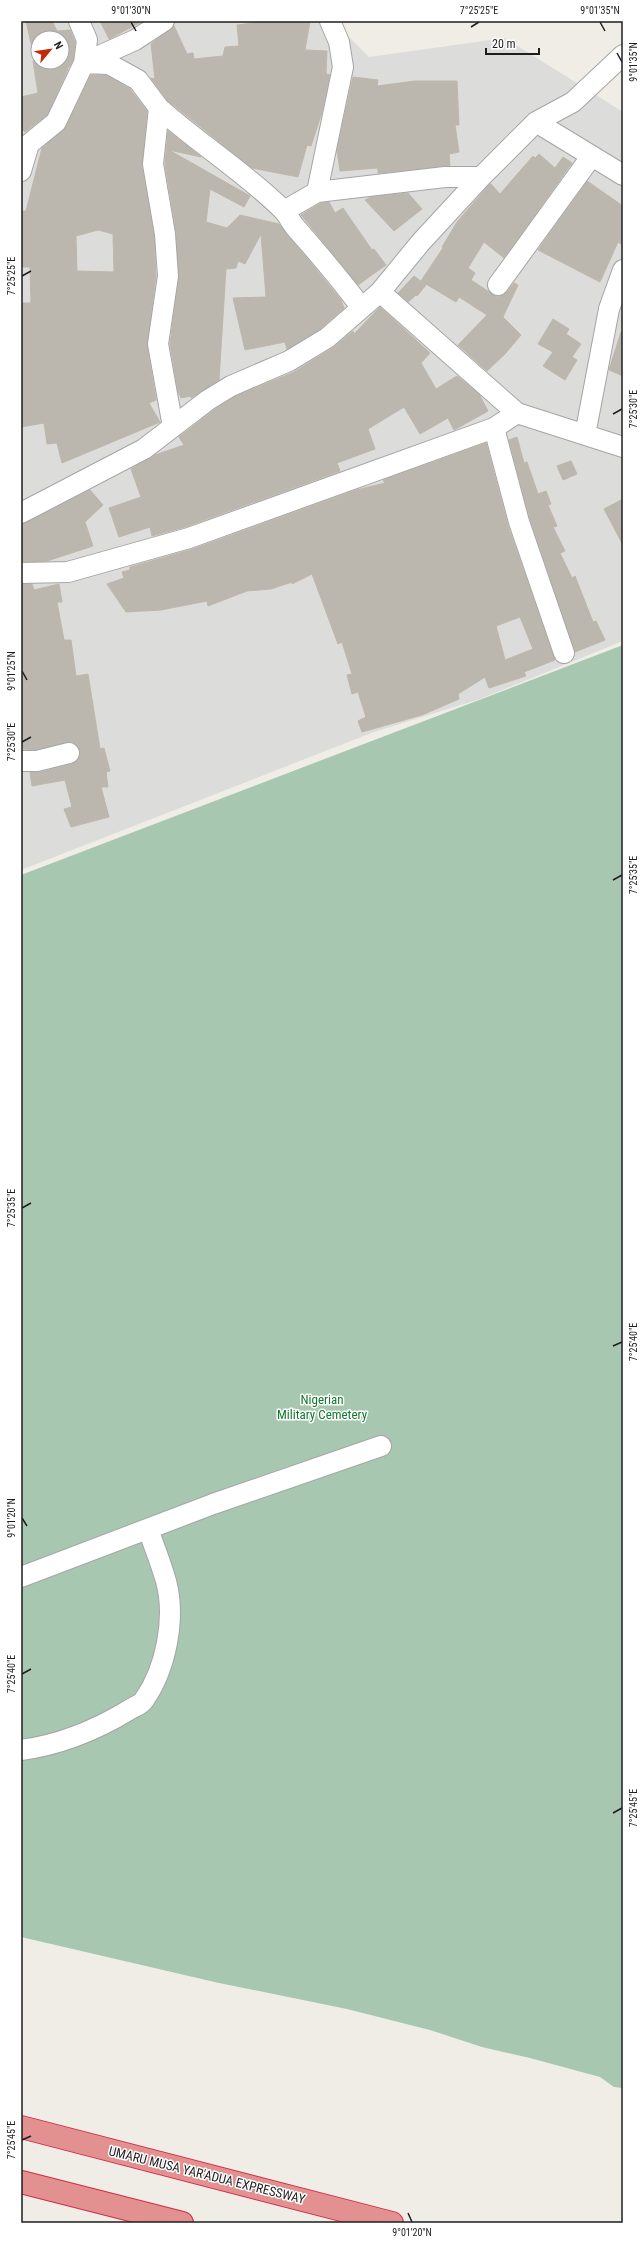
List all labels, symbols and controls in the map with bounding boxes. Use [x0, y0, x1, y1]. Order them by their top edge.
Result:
text: 9°01'30"N [111, 5, 151, 16]
text: 7°25'25"E [460, 5, 498, 16]
text: 9°01'35"N [580, 5, 620, 16]
north arrow [30, 30, 70, 70]
scale bar [486, 30, 539, 56]
text: 20 m [492, 37, 516, 51]
text: N [51, 39, 66, 52]
text: 9°01'35"N [628, 42, 639, 82]
text: 7°25'25"E [6, 257, 17, 295]
text: 7°25'30"E [628, 390, 639, 428]
text: 9°01'25"N [6, 651, 17, 691]
text: 7°25'30"E [6, 723, 17, 761]
text: 7°25'35"E [628, 856, 639, 894]
text: 7°25'35"E [6, 1189, 17, 1227]
text: 7°25'40"E [628, 1323, 639, 1361]
park label: Nigerian Military Cemetery [277, 1392, 368, 1422]
text: 9°01'20"N [6, 1498, 17, 1538]
text: 7°25'40"E [6, 1655, 17, 1693]
text: 7°25'45"E [628, 1789, 639, 1827]
text: 7°25'45"E [6, 2121, 17, 2159]
street label: UMARU MUSA YAR'ADUA EXPRESSWAY [107, 2143, 307, 2207]
text: 9°01'20"N [392, 2227, 432, 2238]

